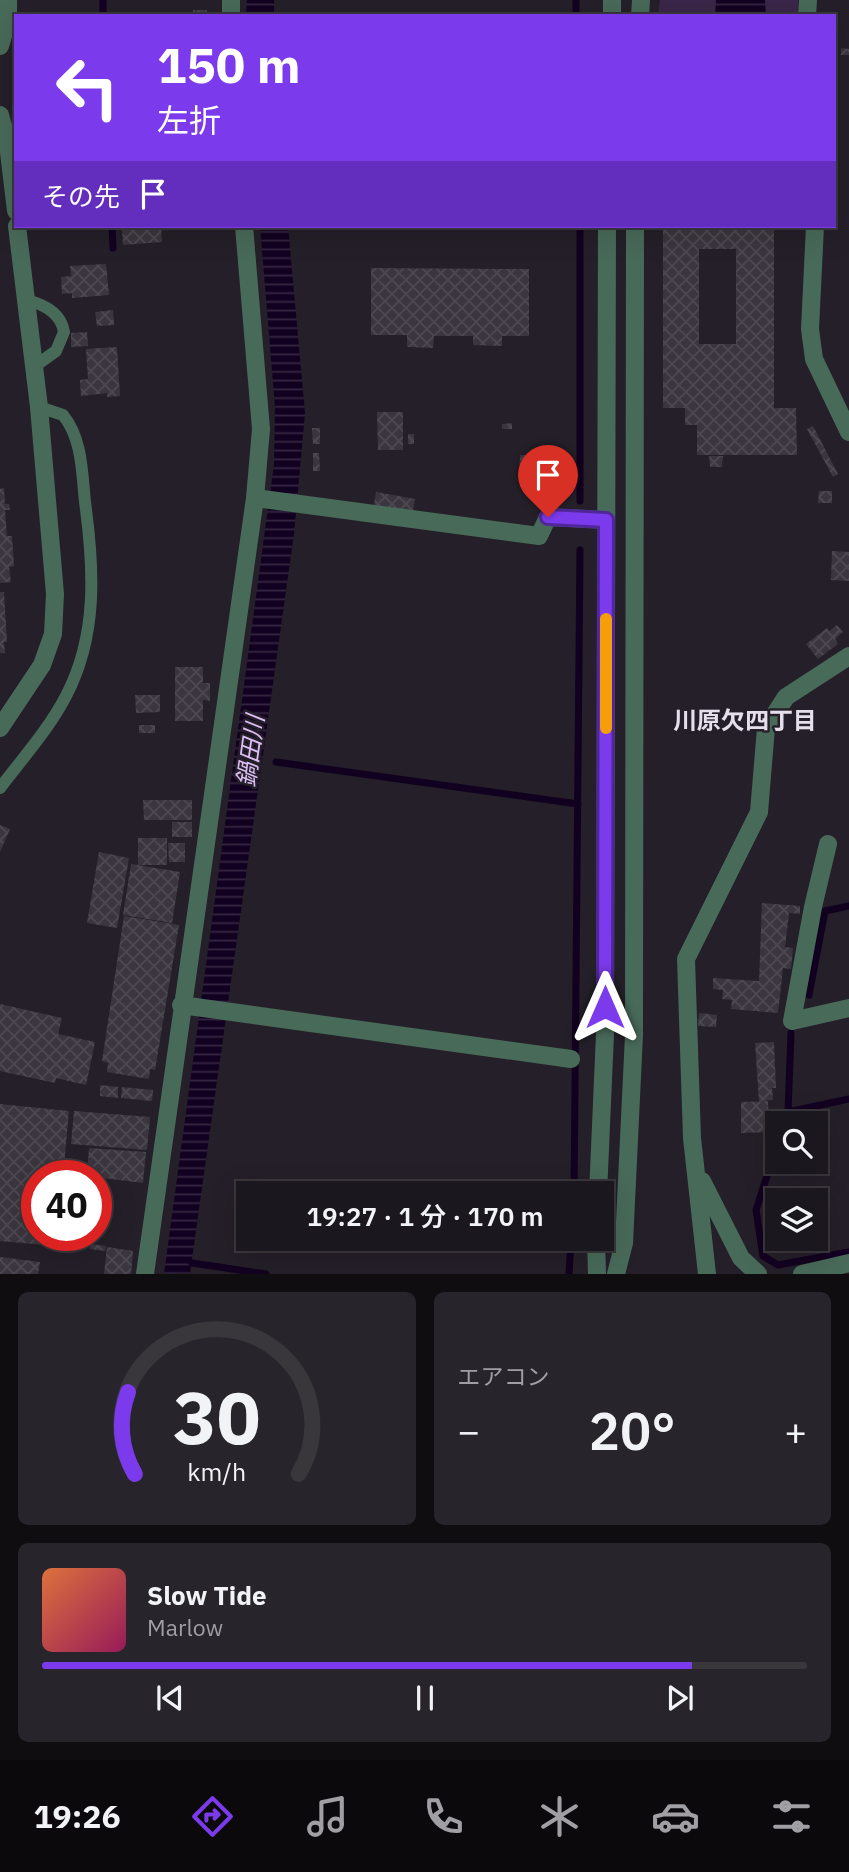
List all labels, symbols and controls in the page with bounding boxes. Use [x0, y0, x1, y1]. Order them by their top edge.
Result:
text: 150 m [157, 33, 301, 96]
icon: left [42, 42, 133, 133]
text: 左折 [157, 99, 221, 141]
icon: arrive [134, 175, 172, 213]
text: その先 [42, 179, 120, 213]
pin [518, 445, 578, 517]
icon: arrive [529, 456, 567, 494]
district label: 川原欠四丁目 [673, 704, 817, 736]
water label: 鍋田川 [229, 710, 271, 789]
position arrow [568, 970, 642, 1044]
map controls [765, 1111, 828, 1251]
button: search [765, 1111, 828, 1174]
speed limit sign: 40 [21, 1160, 112, 1251]
button: layers [765, 1188, 828, 1251]
text: 19:27 · 1 分 · 170 m [306, 1199, 544, 1233]
text: エアコン [458, 1361, 550, 1391]
text: 30 [173, 1370, 260, 1465]
text: 20° [589, 1397, 676, 1464]
text: − [458, 1406, 480, 1455]
text: + [784, 1406, 807, 1455]
text: km/h [187, 1455, 246, 1488]
text: Slow Tide [147, 1578, 267, 1612]
text: Marlow [147, 1612, 223, 1642]
icon: previous [151, 1679, 189, 1717]
icon: pause [406, 1679, 444, 1717]
icon: next [661, 1679, 699, 1717]
icon: directions [188, 1792, 237, 1841]
icon: music [303, 1792, 352, 1841]
icon: phone [419, 1792, 468, 1841]
icon: climate [535, 1792, 584, 1841]
icon: car [651, 1792, 700, 1841]
icon: filters [767, 1792, 816, 1841]
text: 19:26 [33, 1795, 121, 1837]

